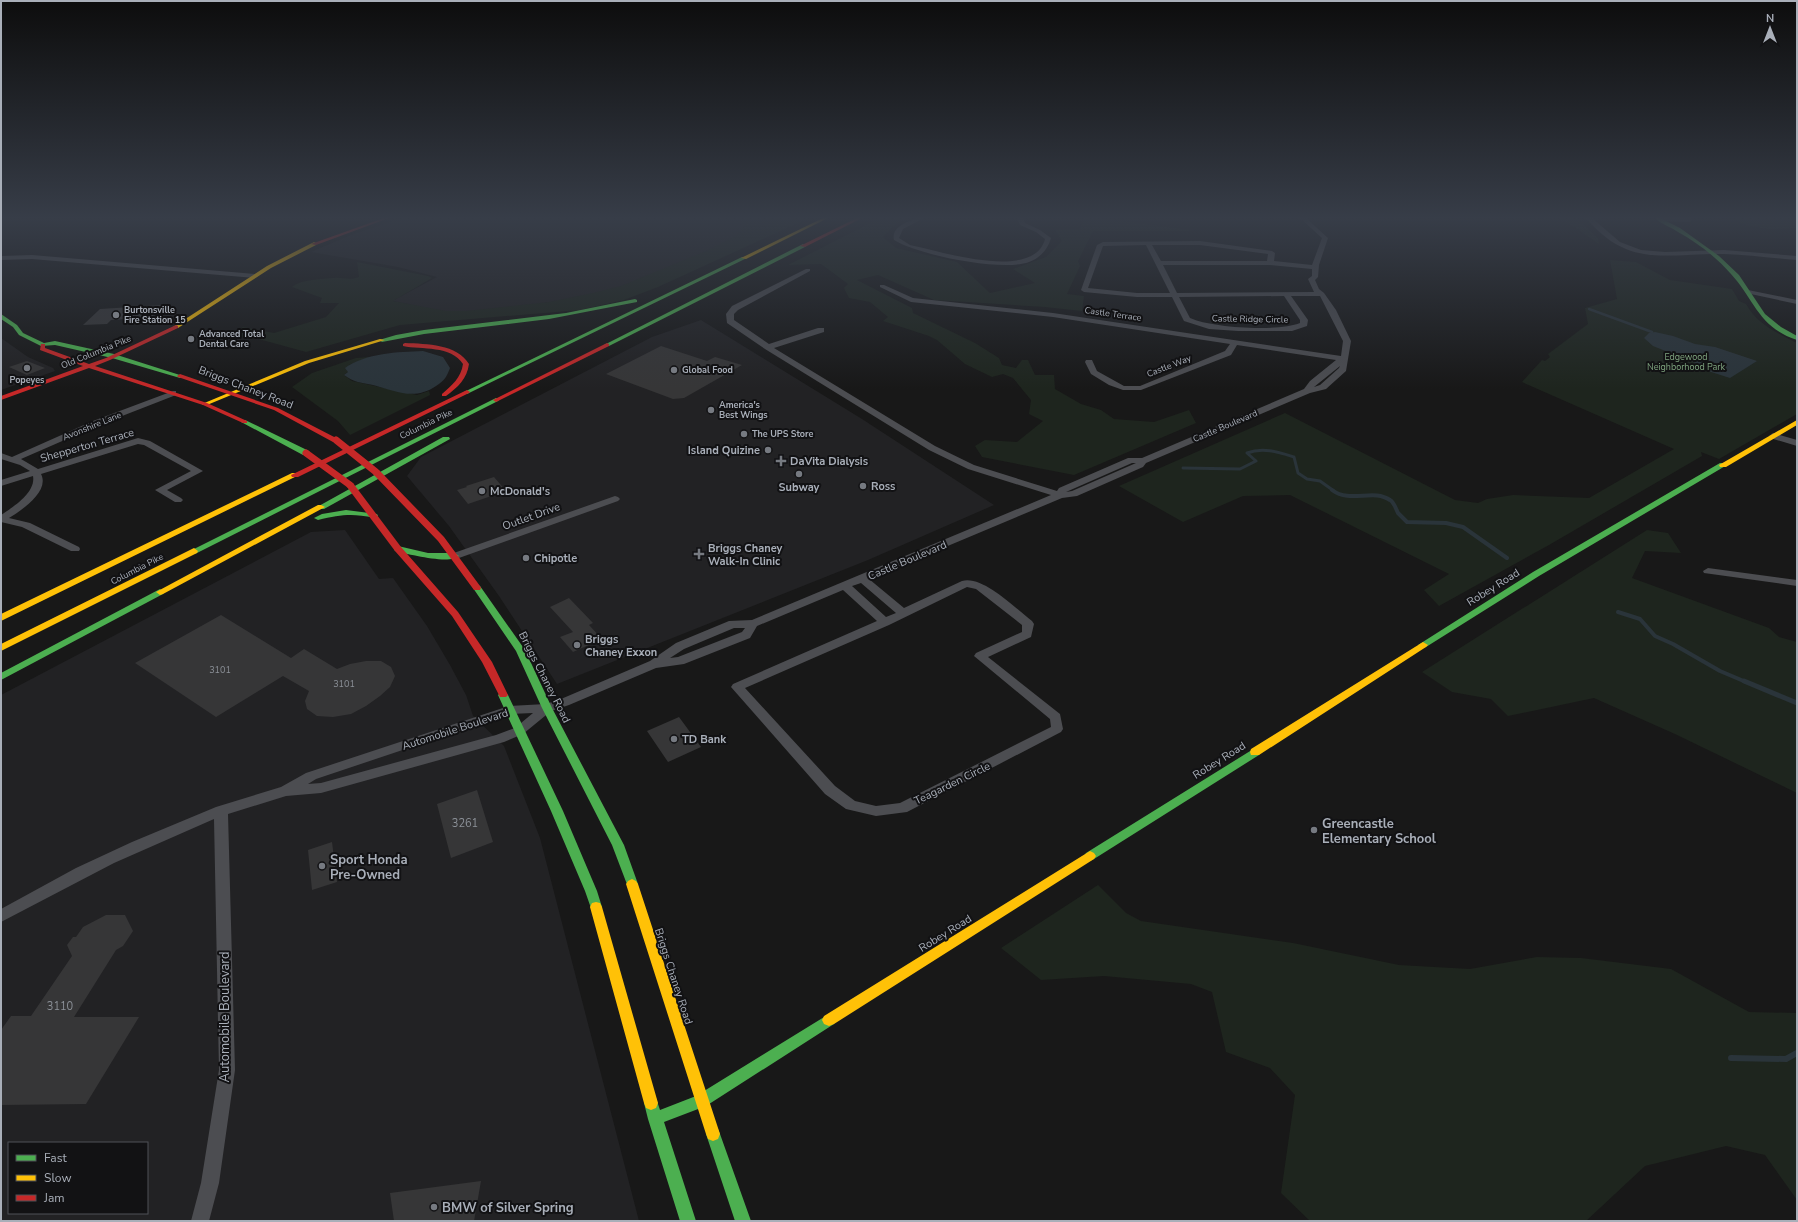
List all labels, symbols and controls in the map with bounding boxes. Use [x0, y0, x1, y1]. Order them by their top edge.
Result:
north arrow [1750, 8, 1790, 48]
text: N [1766, 11, 1774, 26]
place label: Burtonsville Fire Station 15 [124, 304, 186, 326]
street label: Castle Terrace [1084, 304, 1142, 324]
marker: Burtonsville Fire Station 15 [111, 310, 121, 320]
street label: Castle Ridge Circle [1212, 312, 1289, 326]
place label: Advanced Total Dental Care [199, 328, 264, 350]
street label: Old Columbia Pike [59, 332, 133, 372]
marker: Advanced Total Dental Care [186, 334, 196, 344]
park label: Edgewood Neighborhood Park [1647, 351, 1726, 373]
street label: Castle Way [1145, 352, 1193, 380]
street label: Briggs Chaney Road [196, 362, 295, 412]
marker: Popeyes [22, 363, 32, 373]
place label: Global Food [682, 364, 733, 376]
marker: Global Food [669, 365, 679, 375]
place label: Popeyes [10, 374, 45, 386]
place label: America's Best Wings [719, 399, 768, 421]
marker: America's Best Wings [706, 405, 716, 415]
street label: Columbia Pike [398, 406, 455, 442]
street label: Castle Boulevard [1191, 407, 1259, 445]
street label: Avonshire Lane [61, 409, 123, 443]
street label: Shepperton Terrace [39, 425, 136, 466]
place label: The UPS Store [752, 428, 813, 440]
marker: The UPS Store [739, 429, 749, 439]
place label: Island Quizine [688, 443, 760, 458]
marker: Island Quizine [763, 445, 773, 455]
place label: DaVita Dialysis [790, 454, 868, 469]
marker: DaVita Dialysis [775, 455, 787, 467]
marker: Subway [794, 469, 804, 479]
place label: Ross [871, 479, 895, 494]
place label: Subway [779, 480, 820, 495]
marker: Ross [858, 481, 868, 491]
place label: McDonald's [490, 484, 550, 499]
marker: McDonald's [477, 486, 487, 496]
street label: Outlet Drive [500, 499, 562, 534]
street label: Castle Boulevard [865, 537, 949, 584]
place label: Briggs Chaney Walk-In Clinic [708, 541, 783, 569]
marker: Briggs Chaney Walk-In Clinic [693, 548, 705, 560]
street label: Columbia Pike [109, 550, 166, 587]
place label: Chipotle [534, 551, 577, 566]
marker: Chipotle [521, 553, 531, 563]
street label: Robey Road [1464, 565, 1523, 610]
street label: Briggs Chaney Road [515, 629, 574, 725]
place label: Briggs Chaney Exxon [585, 632, 657, 660]
marker: Briggs Chaney Exxon [572, 640, 582, 650]
house number: 3101 [209, 664, 231, 676]
house number: 3101 [333, 678, 355, 690]
street label: Automobile Boulevard [400, 705, 510, 754]
place label: TD Bank [682, 732, 727, 747]
marker: TD Bank [669, 734, 679, 744]
street label: Robey Road [1190, 738, 1249, 783]
street label: Teagarden Circle [912, 758, 993, 808]
place label: Greencastle Elementary School [1322, 815, 1437, 848]
house number: 3261 [452, 816, 478, 831]
marker: Greencastle Elementary School [1309, 825, 1319, 835]
place label: Sport Honda Pre-Owned [330, 851, 408, 884]
marker: Sport Honda Pre-Owned [317, 861, 327, 871]
street label: Robey Road [916, 911, 975, 956]
street label: Briggs Chaney Road [651, 926, 696, 1026]
street label: Automobile Boulevard [216, 951, 234, 1083]
house number: 3110 [47, 999, 74, 1014]
legend [8, 1142, 148, 1214]
text: Fast [44, 1150, 67, 1166]
text: Slow [44, 1170, 72, 1186]
text: Jam [43, 1190, 65, 1206]
place label: BMW of Silver Spring [442, 1199, 574, 1217]
marker: BMW of Silver Spring [429, 1202, 439, 1212]

